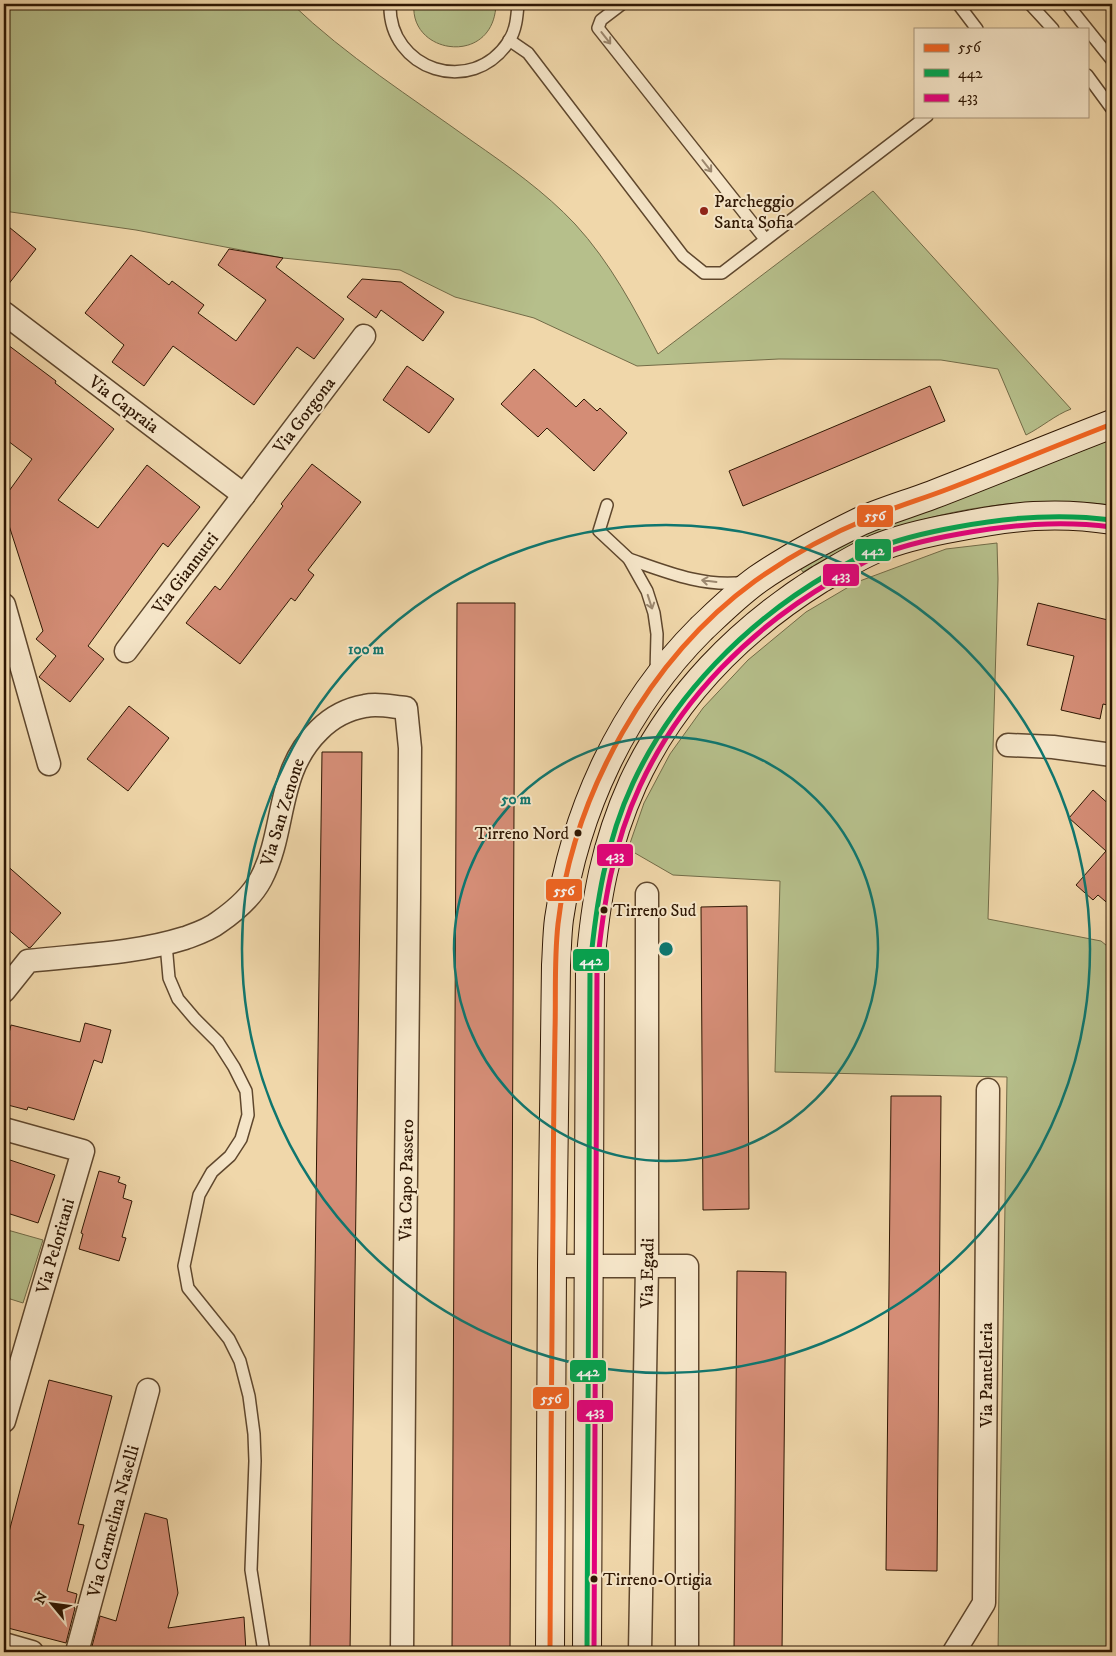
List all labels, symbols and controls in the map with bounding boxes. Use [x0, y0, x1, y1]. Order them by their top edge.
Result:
legend [914, 28, 1088, 118]
one-way arrow [601, 31, 611, 45]
text: 556 [958, 38, 982, 57]
text: 442 [958, 64, 983, 83]
text: 433 [958, 88, 978, 107]
one-way arrow [701, 159, 712, 172]
place label: Parcheggio Santa Sofia [714, 191, 794, 234]
marker: Parcheggio Santa Sofia [698, 205, 710, 217]
street label: Via Capraia [83, 371, 163, 439]
street label: Via Gorgona [268, 373, 341, 459]
line badge: 556 [856, 504, 894, 528]
text: 556 [863, 507, 886, 525]
street label: Via Giannutri [147, 528, 224, 620]
line badge: 442 [854, 538, 892, 562]
text: 442 [861, 542, 886, 560]
line badge: 433 [822, 563, 860, 587]
text: 433 [831, 567, 850, 585]
one-way arrow [701, 576, 717, 586]
one-way arrow [646, 594, 656, 610]
text: 100 m [348, 640, 385, 659]
street label: Via San Zenone [256, 756, 310, 870]
text: 50 m [500, 790, 532, 809]
place label: Tirreno Nord [475, 823, 570, 845]
marker: Tirreno Nord [573, 828, 583, 838]
line badge: 433 [596, 843, 634, 867]
text: 433 [605, 847, 624, 865]
line badge: 556 [545, 878, 583, 902]
text: 556 [552, 882, 575, 900]
place label: Tirreno Sud [613, 900, 697, 922]
marker: Tirreno Sud [599, 905, 609, 915]
centre of rings [657, 940, 675, 958]
line badge: 442 [572, 948, 610, 972]
text: 442 [579, 952, 604, 970]
street label: Via Capo Passero [395, 1119, 419, 1242]
street label: Via Peloritani [32, 1196, 80, 1297]
street label: Via Egadi [636, 1238, 660, 1309]
street label: Via Pantelleria [976, 1322, 998, 1429]
line badge: 442 [569, 1359, 607, 1383]
text: 442 [576, 1363, 601, 1381]
line badge: 556 [532, 1386, 570, 1410]
text: 556 [539, 1390, 562, 1408]
line badge: 433 [576, 1399, 614, 1423]
text: 433 [585, 1403, 604, 1421]
street label: Via Carmelina Naselli [83, 1443, 145, 1601]
place label: Tirreno-Ortigia [603, 1569, 713, 1591]
marker: Tirreno-Ortigia [589, 1574, 599, 1584]
north arrow [28, 1578, 78, 1628]
text: N [31, 1588, 52, 1608]

